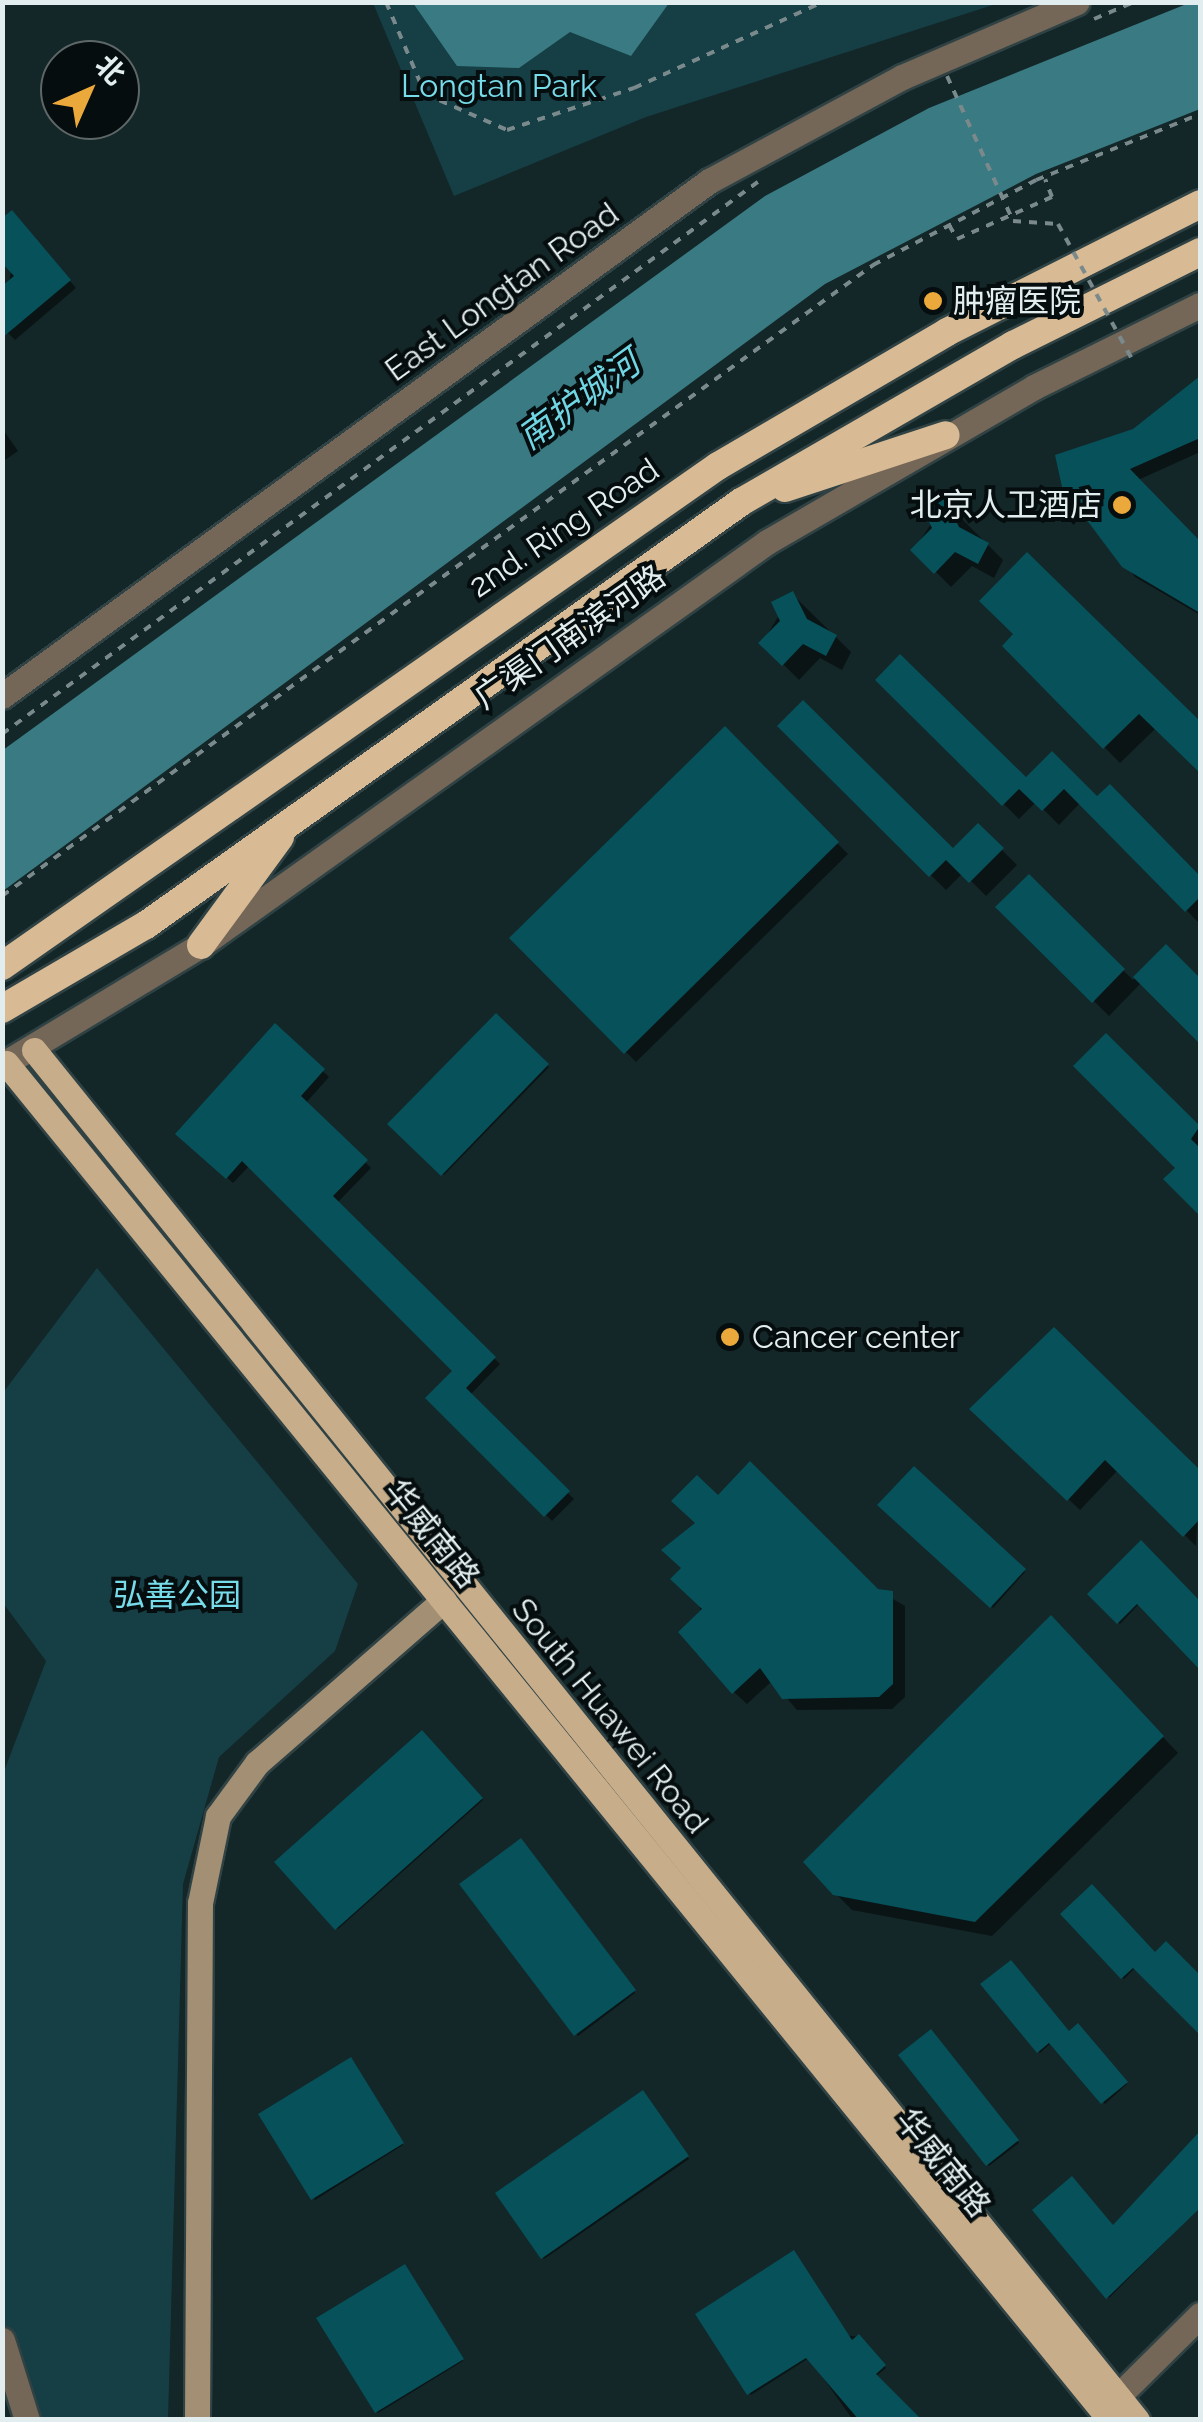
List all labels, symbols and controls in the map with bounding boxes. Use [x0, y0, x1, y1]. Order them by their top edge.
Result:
north arrow [40, 40, 140, 140]
text: 北 [89, 48, 132, 91]
park label: Longtan Park [401, 67, 597, 105]
street label: East Longtan Road [378, 195, 626, 389]
place label: 肿瘤医院 [953, 282, 1081, 320]
marker: 肿瘤医院 [922, 290, 944, 312]
water label: 南护城河 [510, 342, 648, 458]
street label: 2nd. Ring Road [462, 450, 666, 606]
place label: 北京人卫酒店 [910, 486, 1102, 524]
marker: 北京人卫酒店 [1111, 494, 1133, 516]
street label: 广渠门南滨河路 [467, 557, 673, 717]
place label: Cancer center [752, 1318, 961, 1356]
marker: Cancer center [717, 1324, 743, 1350]
street label: 华威南路 [377, 1472, 487, 1596]
park label: 弘善公园 [113, 1576, 241, 1614]
street label: South Huawei Road [504, 1591, 716, 1841]
street label: 华威南路 [888, 2101, 998, 2225]

